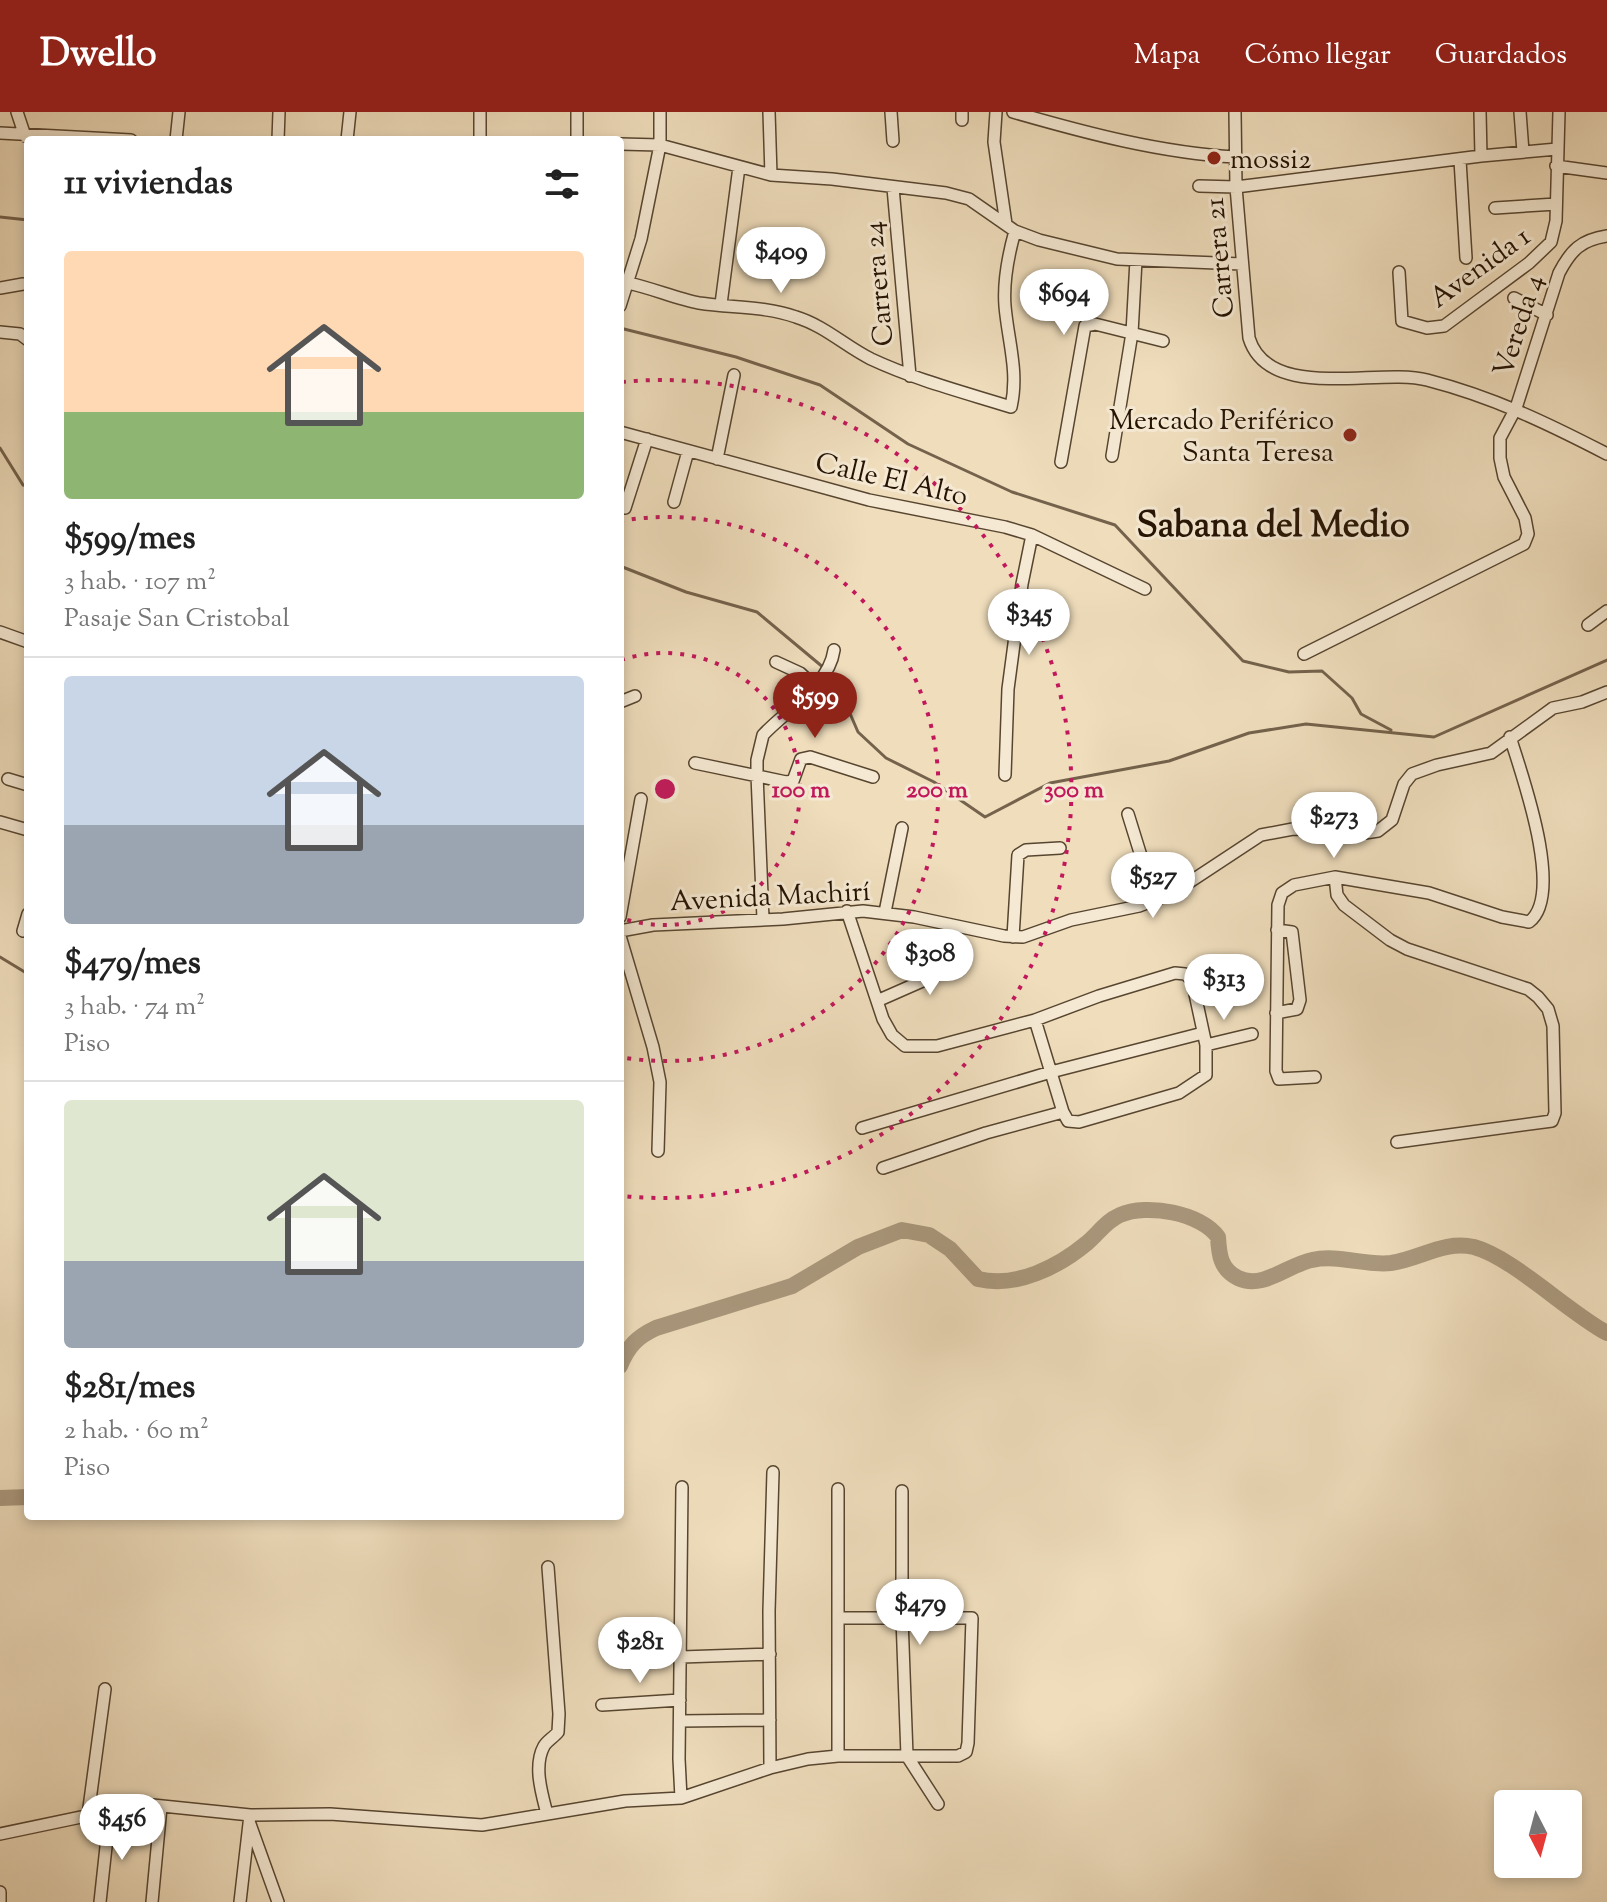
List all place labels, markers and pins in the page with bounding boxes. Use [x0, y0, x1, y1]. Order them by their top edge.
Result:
place label: mossi2 [1230, 141, 1311, 181]
marker: mossi2 [1205, 149, 1223, 167]
pin: $409 [734, 227, 828, 295]
pin: $694 [1017, 269, 1111, 337]
place label: Mercado Periférico Santa Teresa [1109, 402, 1334, 474]
marker: Mercado Periférico Santa Teresa [1341, 426, 1359, 444]
pin: $345 [982, 589, 1076, 657]
pin: $599 [768, 672, 862, 740]
centre of rings [651, 775, 679, 803]
pin: $273 [1287, 792, 1381, 860]
pin: $527 [1106, 852, 1200, 920]
pin: $308 [883, 929, 977, 997]
pin: $313 [1177, 954, 1271, 1022]
pin: $479 [873, 1579, 967, 1647]
pin: $281 [593, 1617, 687, 1685]
pin: $456 [75, 1794, 169, 1862]

